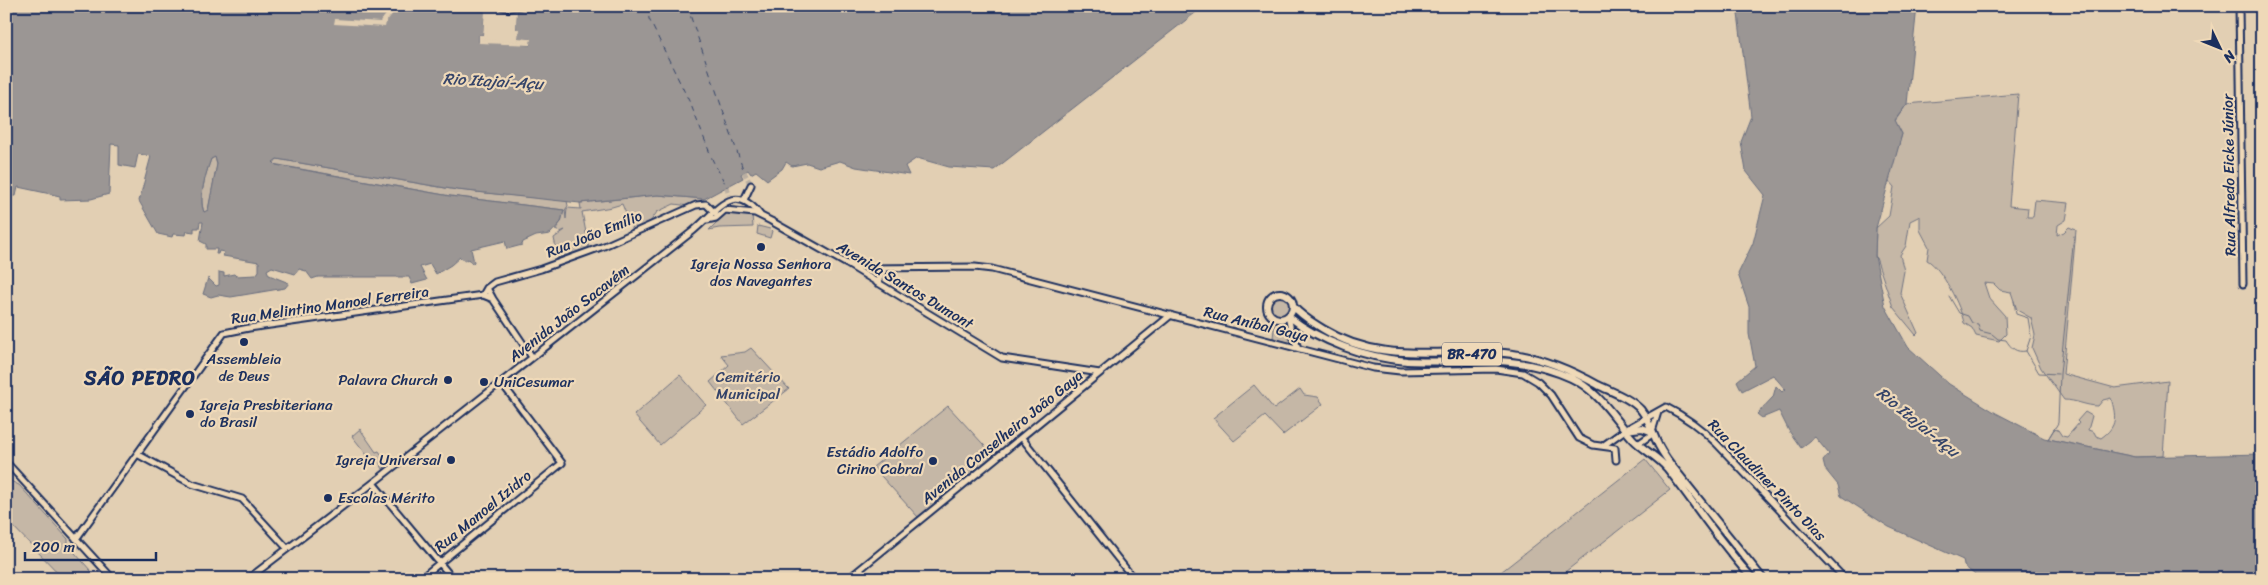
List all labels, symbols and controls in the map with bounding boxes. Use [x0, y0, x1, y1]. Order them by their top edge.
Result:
north arrow [2196, 22, 2246, 72]
text: N [2216, 44, 2242, 69]
water label: Rio Itajaí-Açu [442, 64, 546, 98]
street label: Rua Alfredo Eicke Júnior [2215, 93, 2243, 256]
street label: Rua João Emílio [542, 203, 647, 265]
street label: Avenida Santos Dumont [831, 233, 979, 337]
marker: Igreja Nossa Senhora dos Navegantes [755, 241, 767, 253]
place label: Igreja Nossa Senhora dos Navegantes [690, 251, 832, 294]
street label: Avenida João Sacavém [502, 257, 635, 369]
street label: Rua Melintino Manoel Ferreira [229, 278, 431, 332]
street label: Rua Aníbal Gaya [1201, 298, 1311, 350]
marker: Assembleia de Deus [238, 336, 250, 348]
road number: BR-470 [1442, 342, 1502, 366]
place label: Assembleia de Deus [206, 346, 282, 389]
district label: SÃO PEDRO [83, 361, 196, 396]
street label: Avenida Conselheiro João Gaya [914, 363, 1089, 511]
park label: Cemitério Municipal [716, 364, 781, 407]
place label: Palavra Church [338, 367, 438, 393]
place label: UniCesumar [494, 369, 574, 395]
marker: Palavra Church [442, 374, 454, 386]
marker: UniCesumar [478, 376, 490, 388]
water label: Rio Itajaí-Açu [1870, 379, 1968, 466]
place label: Igreja Presbiteriana do Brasil [199, 392, 333, 435]
marker: Igreja Presbiteriana do Brasil [184, 408, 196, 420]
street label: Rua Claudiner Pinto Dias [1701, 413, 1833, 547]
place label: Estádio Adolfo Cirino Cabral [827, 439, 924, 482]
place label: Igreja Universal [335, 447, 442, 473]
marker: Igreja Universal [445, 454, 457, 466]
marker: Estádio Adolfo Cirino Cabral [927, 455, 939, 467]
street label: Rua Manoel Izidro [428, 463, 538, 559]
place label: Escolas Mérito [338, 485, 435, 511]
marker: Escolas Mérito [322, 492, 334, 504]
scale bar [25, 530, 156, 562]
text: 200 m [32, 534, 76, 560]

